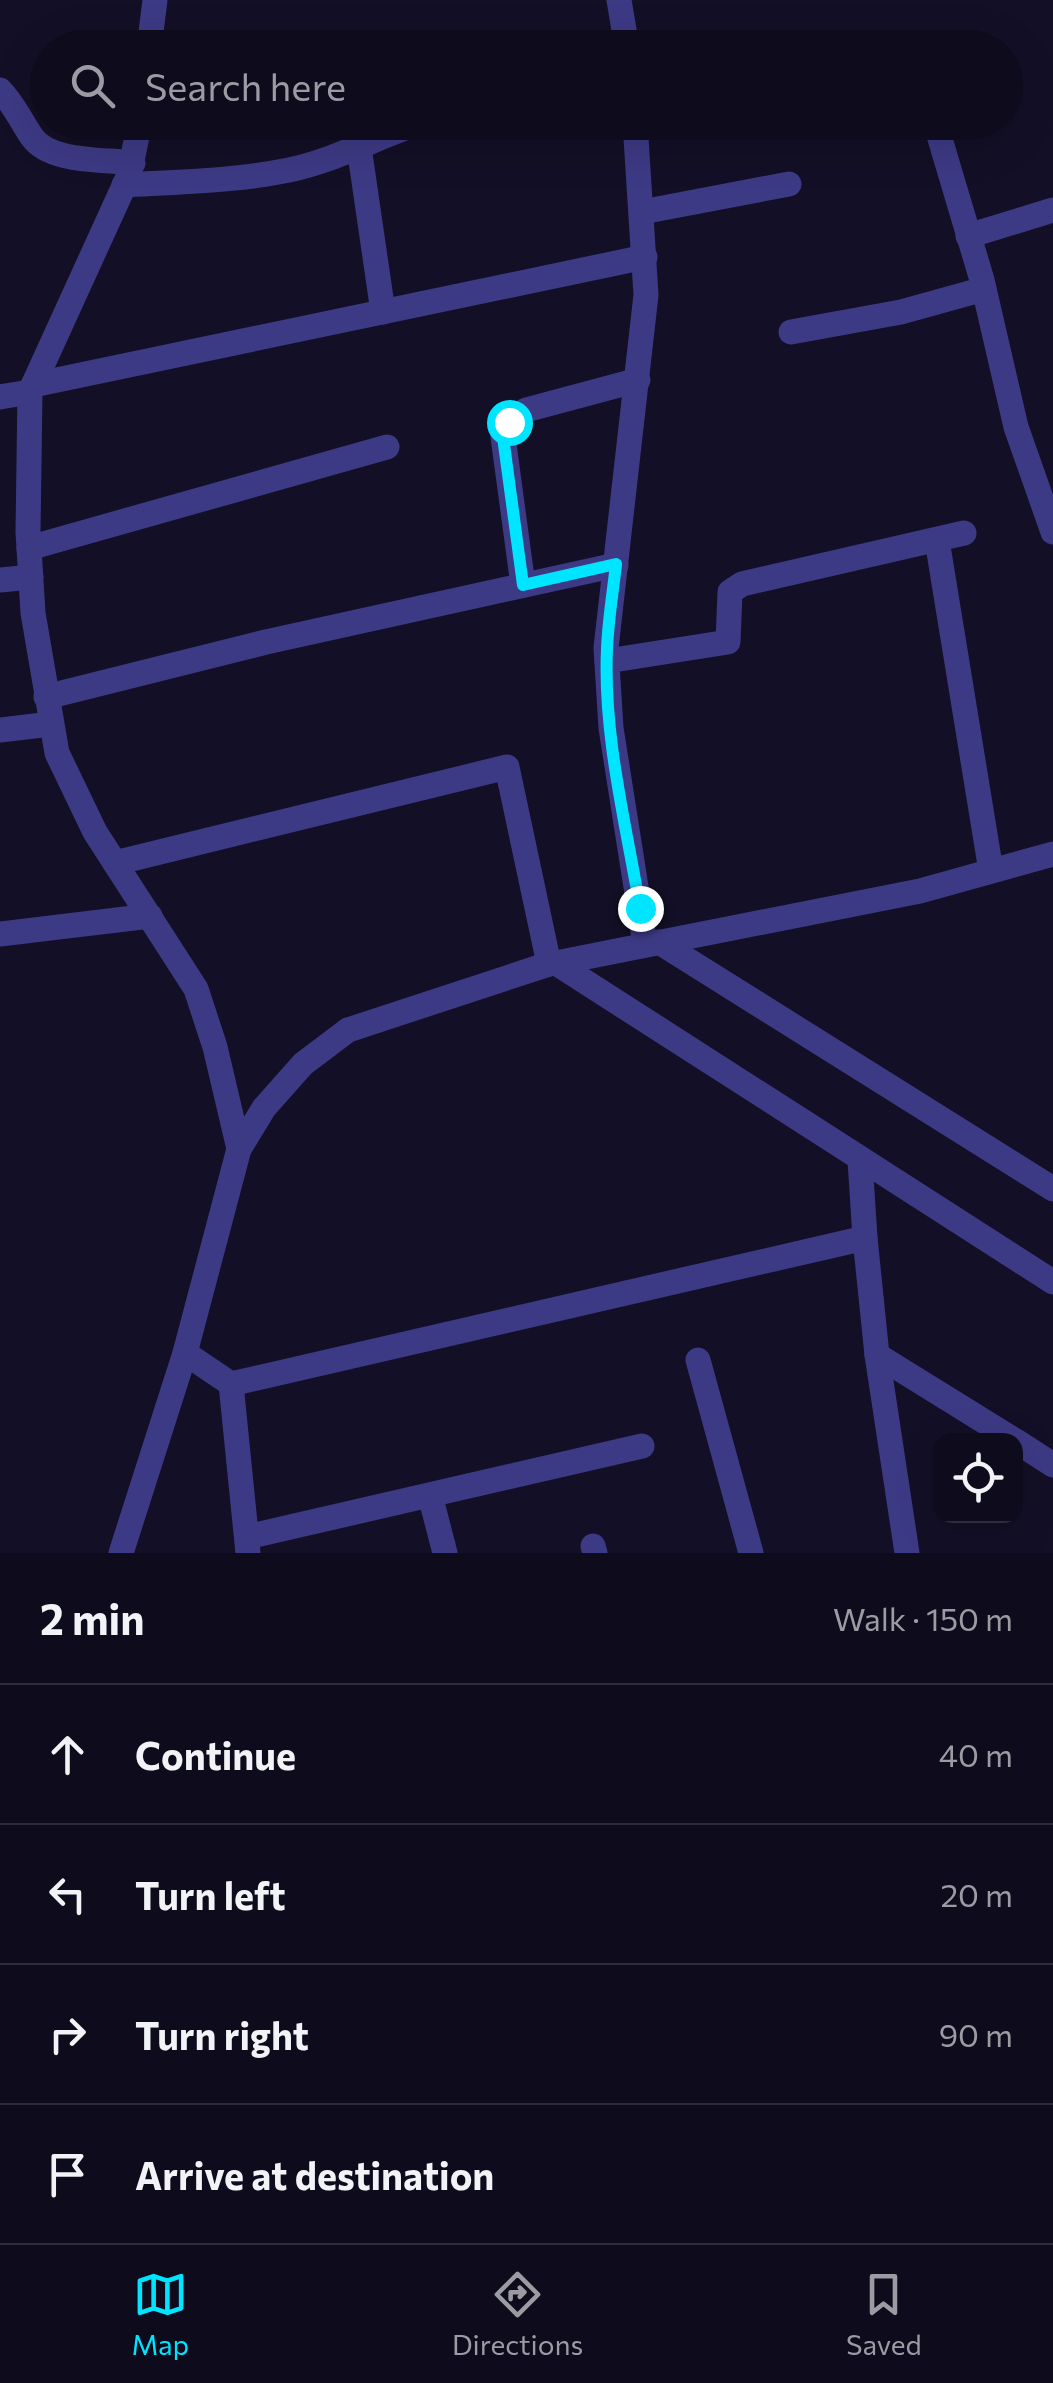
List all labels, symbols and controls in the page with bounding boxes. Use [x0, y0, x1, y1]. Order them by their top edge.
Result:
search box [30, 30, 1023, 140]
icon: search [65, 58, 120, 113]
text: Search here [145, 62, 346, 109]
route start [487, 400, 533, 446]
route end [618, 886, 664, 932]
map controls [933, 1433, 1023, 1523]
button: locate [933, 1433, 1023, 1523]
text: 2 min [40, 1592, 145, 1644]
text: Walk · 150 m [833, 1598, 1013, 1638]
icon: ahead [40, 1727, 95, 1782]
text: Continue [135, 1731, 296, 1778]
text: 40 m [939, 1734, 1013, 1774]
icon: left [40, 1867, 95, 1922]
text: Turn left [135, 1871, 286, 1918]
text: 20 m [940, 1874, 1013, 1914]
icon: right [40, 2007, 95, 2062]
text: Turn right [135, 2011, 309, 2058]
text: 90 m [939, 2014, 1013, 2054]
icon: arrive [40, 2147, 95, 2202]
text: Arrive at destination [135, 2151, 494, 2198]
tab: Map [131, 2267, 189, 2361]
tab: Directions [452, 2267, 583, 2361]
tab: Saved [846, 2267, 922, 2361]

